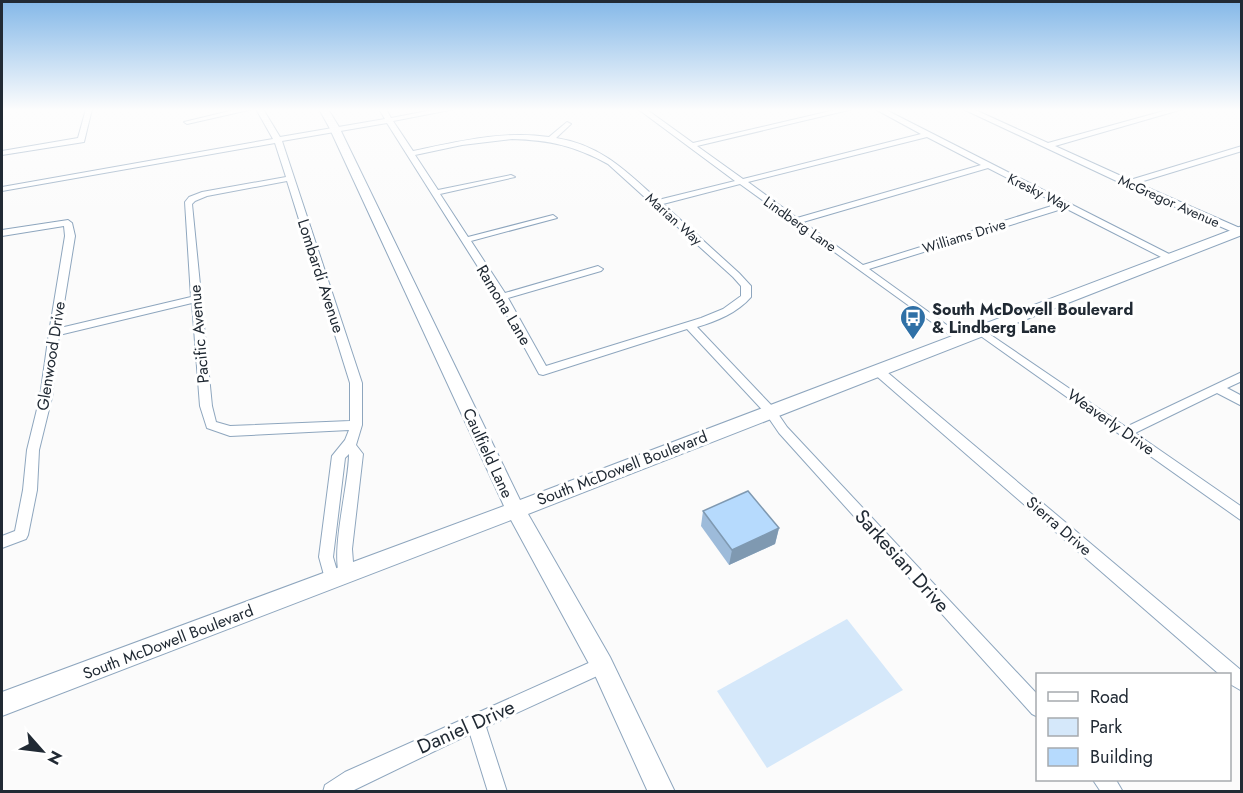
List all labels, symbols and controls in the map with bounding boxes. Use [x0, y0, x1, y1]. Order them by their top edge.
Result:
street label: Kresky Way [1004, 168, 1074, 216]
street label: McGregor Avenue [1115, 170, 1223, 232]
street label: Marian Way [641, 188, 707, 250]
street label: Lindberg Lane [760, 191, 840, 257]
street label: Williams Drive [920, 214, 1008, 258]
street label: Lombardi Avenue [292, 216, 350, 336]
street label: Ramona Lane [471, 260, 537, 350]
street label: Pacific Avenue [183, 284, 215, 384]
place label: South McDowell Boulevard & Lindberg Lane [932, 298, 1133, 339]
street label: Glenwood Drive [31, 300, 71, 412]
bus stop icon: South McDowell Boulevard & Lindberg Lane [898, 303, 928, 341]
street label: Weaverly Drive [1063, 383, 1159, 461]
street label: Caulfield Lane [457, 404, 519, 502]
street label: South McDowell Boulevard [533, 425, 711, 511]
street label: Sierra Drive [1021, 491, 1097, 561]
street label: Sarkesian Drive [848, 503, 956, 619]
street label: South McDowell Boulevard [79, 599, 257, 685]
legend [1036, 673, 1231, 781]
text: Road [1090, 684, 1129, 710]
street label: Daniel Drive [412, 693, 520, 761]
text: Park [1090, 714, 1122, 740]
north arrow [12, 721, 72, 781]
text: Building [1090, 744, 1153, 770]
text: N [42, 747, 68, 769]

